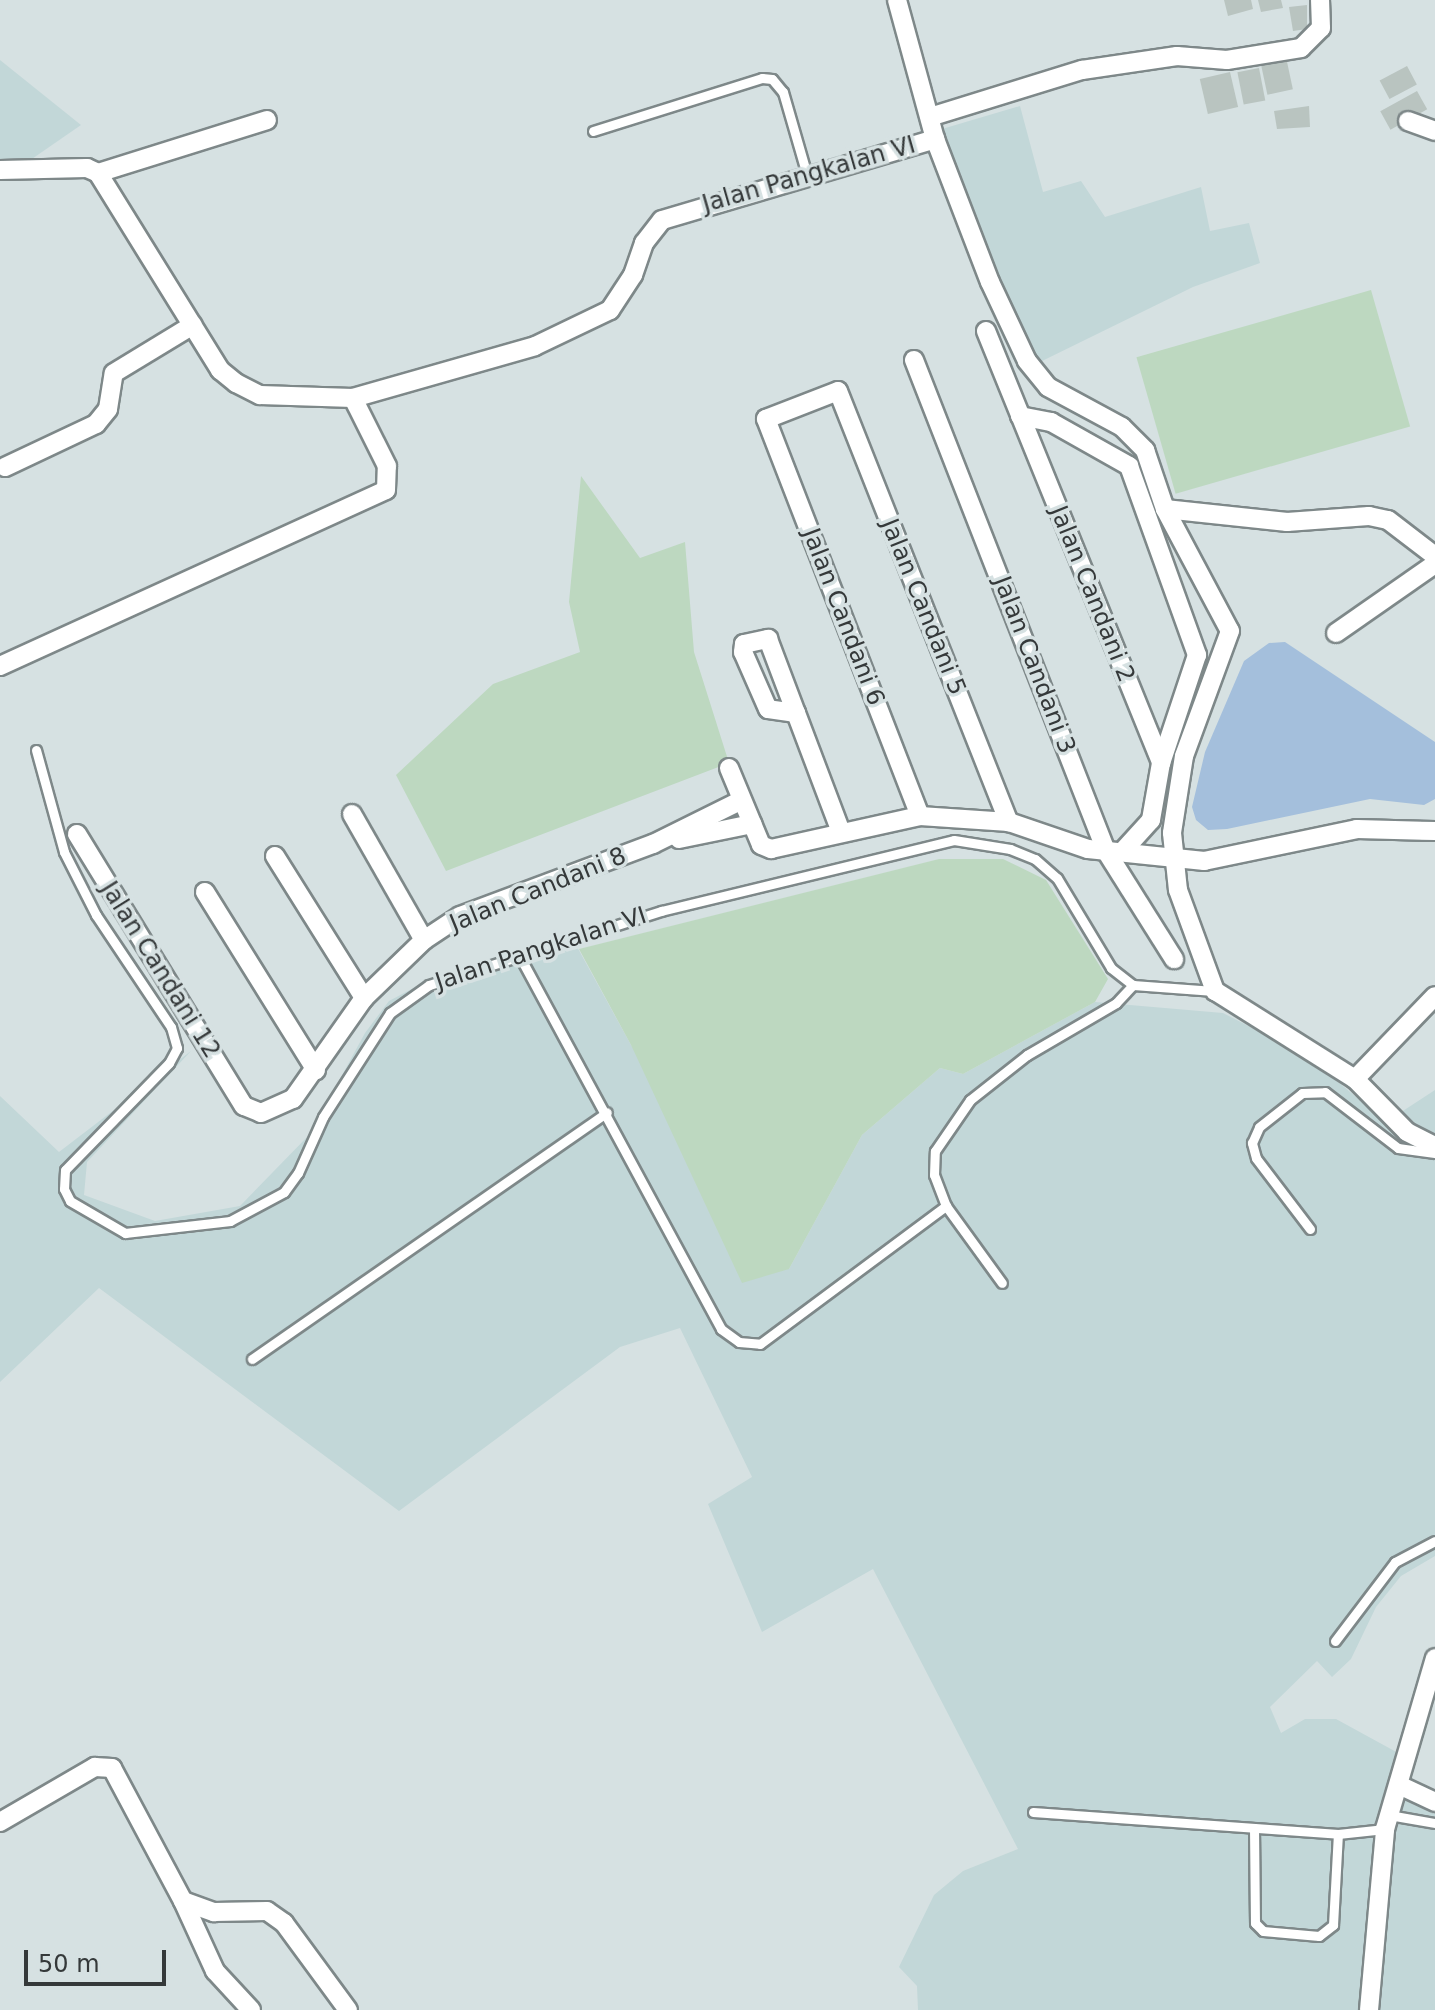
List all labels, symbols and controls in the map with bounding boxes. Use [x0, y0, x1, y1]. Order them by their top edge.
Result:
street label: Jalan Pangkalan VI [699, 131, 919, 219]
street label: Jalan Candani 2 [1044, 502, 1140, 686]
street label: Jalan Candani 5 [875, 515, 971, 699]
street label: Jalan Candani 6 [796, 524, 890, 710]
street label: Jalan Candani 3 [987, 572, 1081, 758]
street label: Jalan Candani 8 [446, 842, 630, 938]
street label: Jalan Candani 12 [94, 876, 226, 1064]
street label: Jalan Pangkalan VI [432, 901, 650, 997]
scale bar [28, 1934, 170, 1984]
text: 50 m [38, 1950, 100, 1978]

